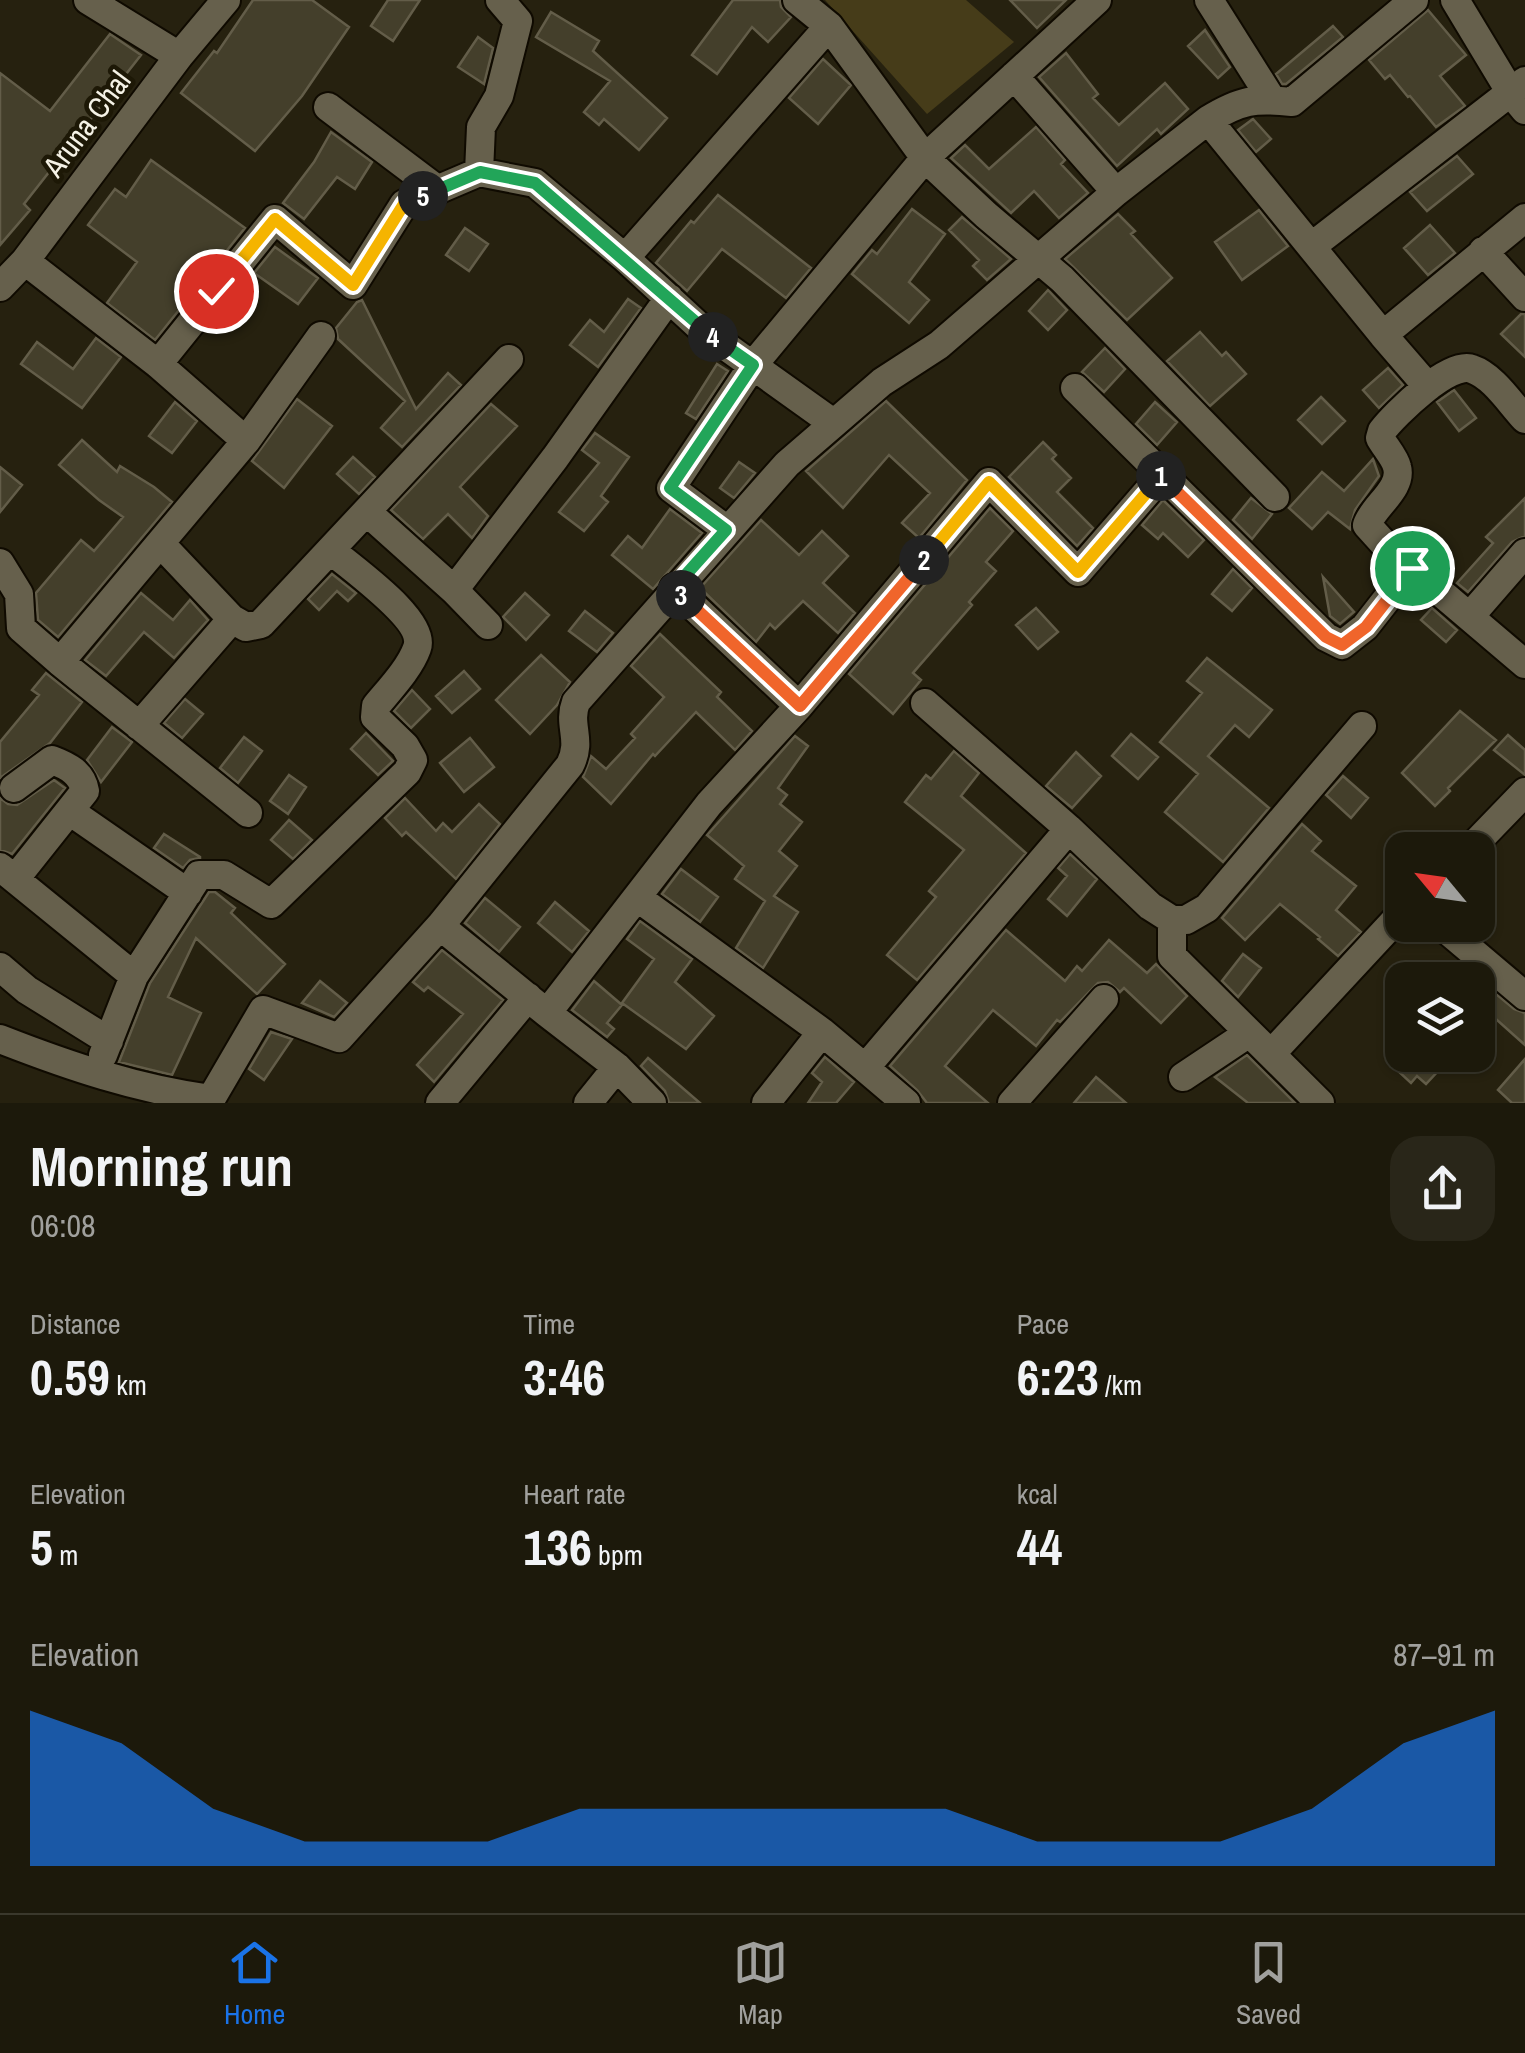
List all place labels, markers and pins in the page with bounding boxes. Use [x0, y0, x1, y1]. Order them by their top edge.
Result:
pin: 5 [398, 171, 448, 221]
pin [174, 249, 259, 334]
pin: 4 [688, 312, 738, 362]
pin: 1 [1136, 451, 1186, 501]
pin [1370, 526, 1455, 611]
pin: 2 [899, 535, 949, 585]
pin: 3 [656, 570, 706, 620]

